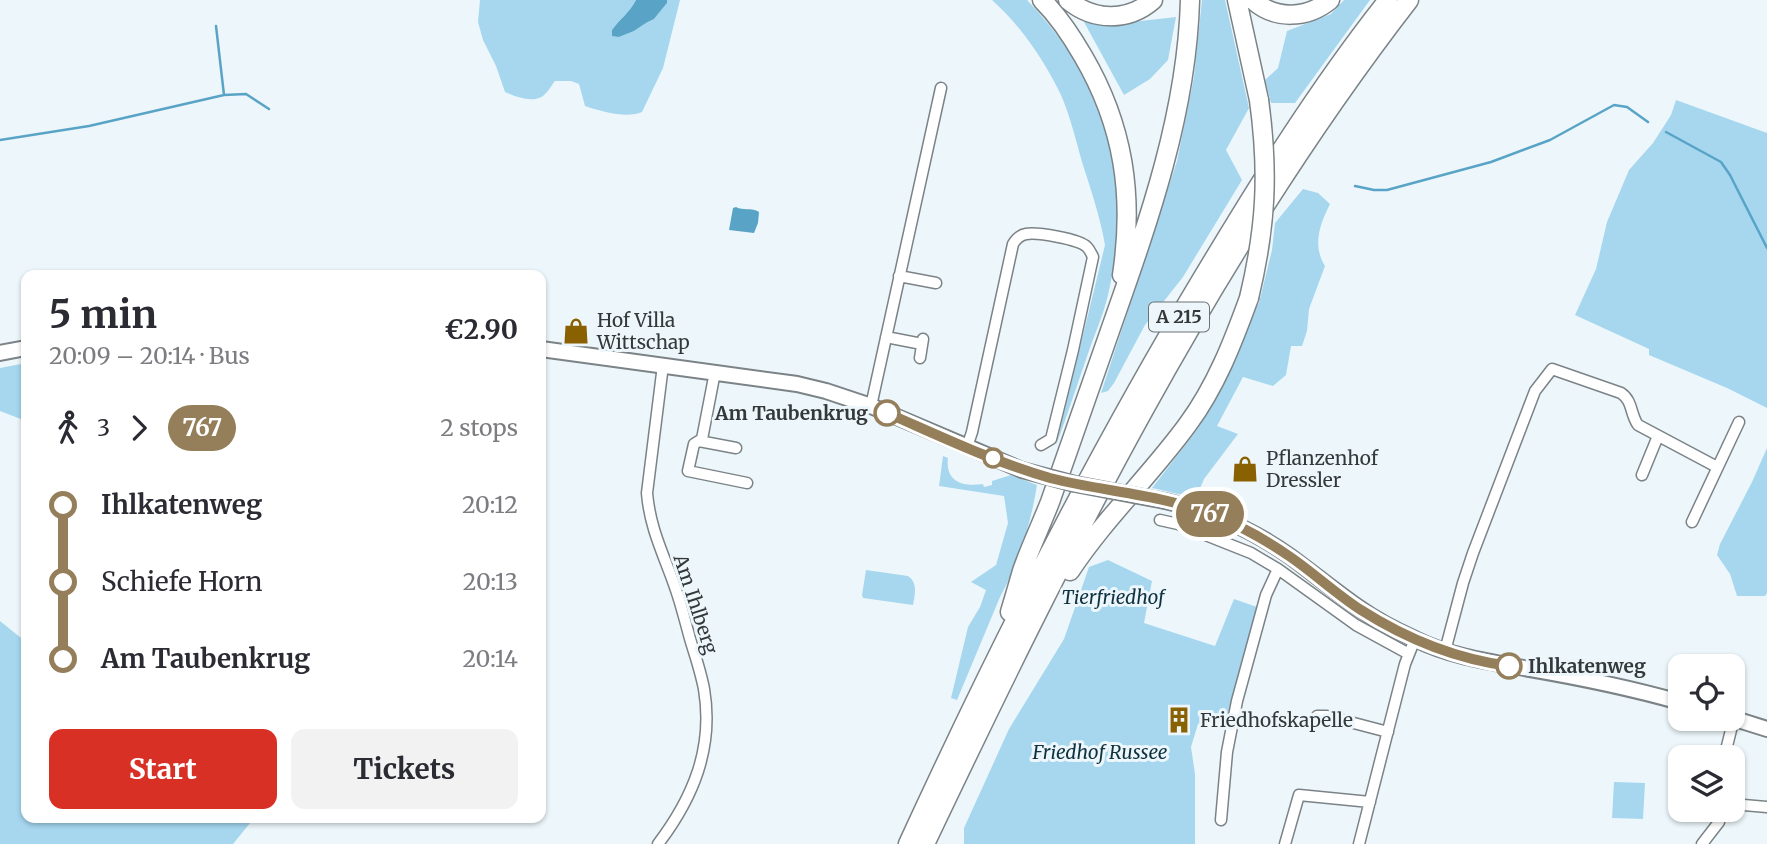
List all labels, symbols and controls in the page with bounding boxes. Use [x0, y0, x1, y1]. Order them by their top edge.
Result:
text: 5 min [49, 291, 157, 338]
road number: A 215 [1149, 302, 1209, 332]
place label: Hof Villa Wittschap [596, 308, 690, 354]
text: €2.90 [444, 313, 518, 346]
shop icon: Hof Villa Wittschap [561, 316, 591, 346]
text: 20:09 – 20:14 · Bus [49, 341, 250, 370]
marker: Am Taubenkrug [874, 400, 900, 426]
place label: Am Taubenkrug [714, 401, 868, 425]
icon: walk [49, 409, 87, 447]
icon: forward [120, 409, 158, 447]
text: 767 [182, 412, 222, 443]
text: 3 [97, 413, 110, 442]
text: 2 stops [440, 413, 518, 442]
place label: Pflanzenhof Dressler [1266, 446, 1379, 492]
unlabelled marker [983, 448, 1003, 468]
shop icon: Pflanzenhof Dressler [1230, 454, 1260, 484]
text: Ihlkatenweg [101, 488, 262, 521]
text: 20:12 [462, 490, 518, 519]
line badge: 767 [1170, 491, 1250, 537]
text: 767 [1190, 498, 1230, 529]
street label: Am Ihlberg [668, 550, 724, 657]
text: Schiefe Horn [101, 565, 262, 598]
text: 20:13 [463, 567, 518, 596]
park label: Tierfriedhof [1061, 585, 1167, 609]
text: Am Taubenkrug [101, 642, 310, 675]
text: 20:14 [462, 644, 518, 673]
marker: Ihlkatenweg [1496, 653, 1522, 679]
place label: Ihlkatenweg [1528, 654, 1646, 678]
map controls [1668, 654, 1745, 822]
button: locate [1668, 654, 1745, 731]
building icon: Friedhofskapelle [1164, 705, 1194, 735]
place label: Friedhofskapelle [1200, 708, 1353, 732]
button: Start [49, 729, 277, 809]
button: Tickets [291, 729, 518, 809]
park label: Friedhof Russee [1031, 740, 1168, 764]
button: layers [1668, 745, 1745, 822]

